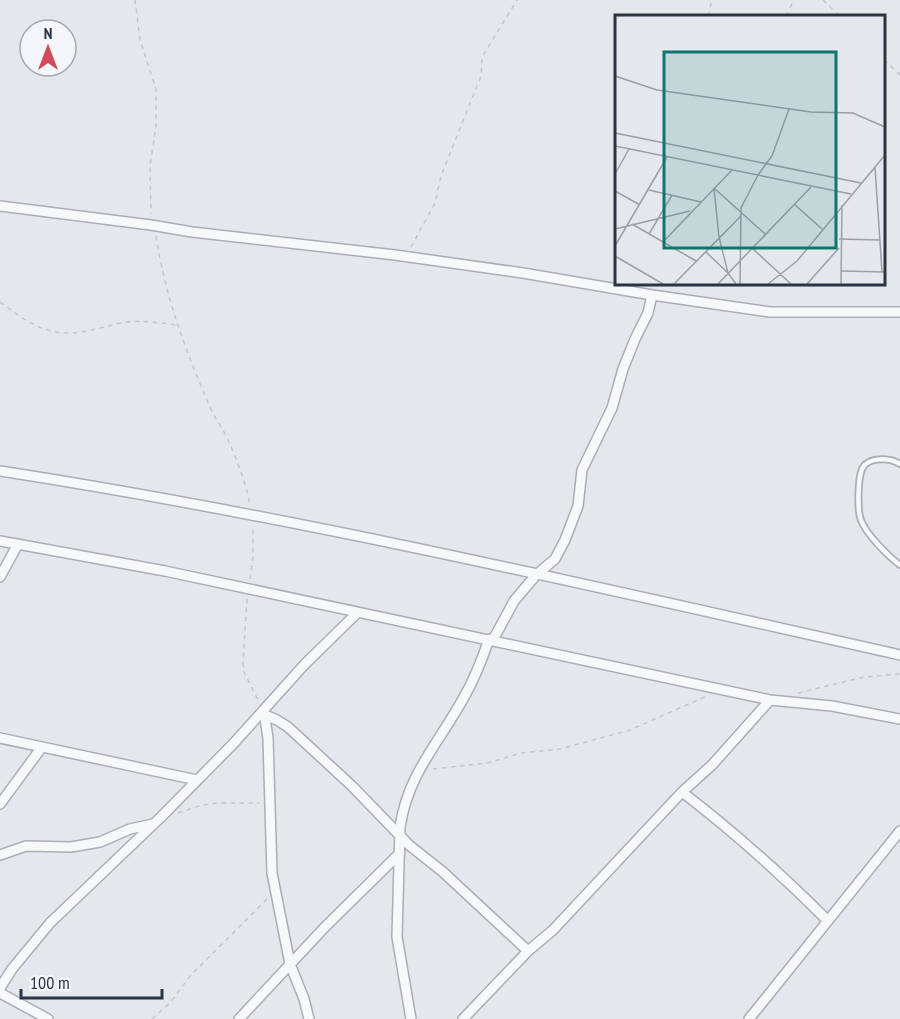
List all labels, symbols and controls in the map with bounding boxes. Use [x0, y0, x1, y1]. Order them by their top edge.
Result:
inset map [615, 15, 885, 285]
north arrow [18, 18, 78, 78]
text: N [44, 23, 52, 43]
scale bar [21, 962, 162, 1000]
text: 100 m [30, 971, 70, 994]

